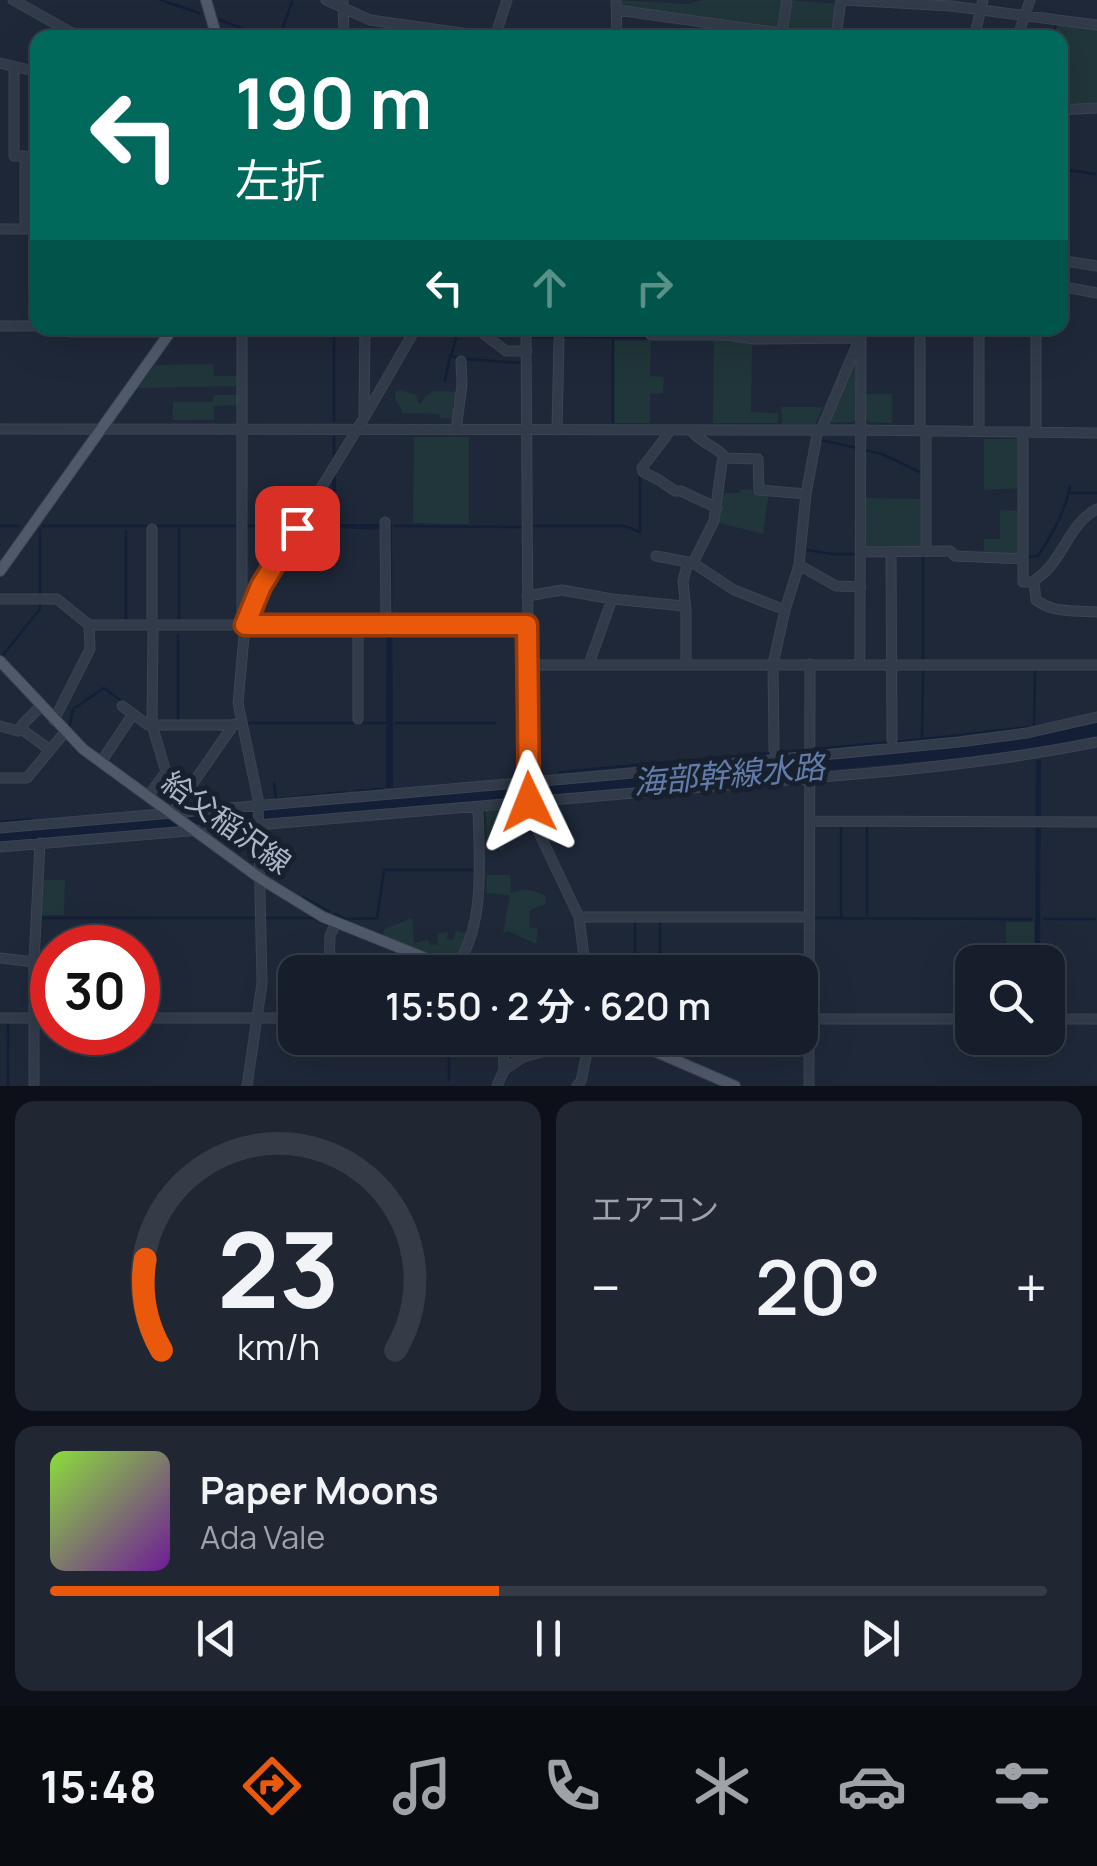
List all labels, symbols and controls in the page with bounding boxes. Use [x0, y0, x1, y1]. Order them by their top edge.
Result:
text: 190 m [235, 54, 432, 150]
icon: left [70, 70, 200, 200]
text: 左折 [235, 149, 325, 211]
icon: left [417, 260, 472, 315]
icon: ahead [522, 260, 577, 315]
icon: right [627, 260, 682, 315]
pin [255, 486, 340, 571]
icon: arrive [270, 501, 325, 556]
water label: 海部幹線水路 [631, 743, 830, 804]
position arrow [477, 750, 581, 854]
street label: 給父稲沢線 [154, 761, 300, 883]
speed limit sign: 30 [30, 925, 160, 1055]
map controls [955, 945, 1065, 1055]
button: search [955, 945, 1065, 1055]
text: 15:50 · 2 分 · 620 m [385, 979, 711, 1031]
text: エアコン [591, 1187, 719, 1231]
text: 23 [217, 1197, 339, 1339]
text: 20° [755, 1235, 881, 1338]
text: − [591, 1249, 621, 1325]
text: + [1015, 1249, 1047, 1325]
text: km/h [236, 1322, 320, 1371]
text: Paper Moons [200, 1463, 439, 1515]
text: Ada Vale [200, 1515, 325, 1559]
icon: previous [189, 1611, 244, 1666]
icon: pause [521, 1611, 576, 1666]
icon: next [853, 1611, 908, 1666]
icon: directions [237, 1751, 307, 1821]
icon: music [387, 1751, 457, 1821]
icon: phone [537, 1751, 607, 1821]
icon: climate [687, 1751, 757, 1821]
icon: car [837, 1751, 907, 1821]
icon: filters [987, 1751, 1057, 1821]
text: 15:48 [40, 1755, 156, 1817]

